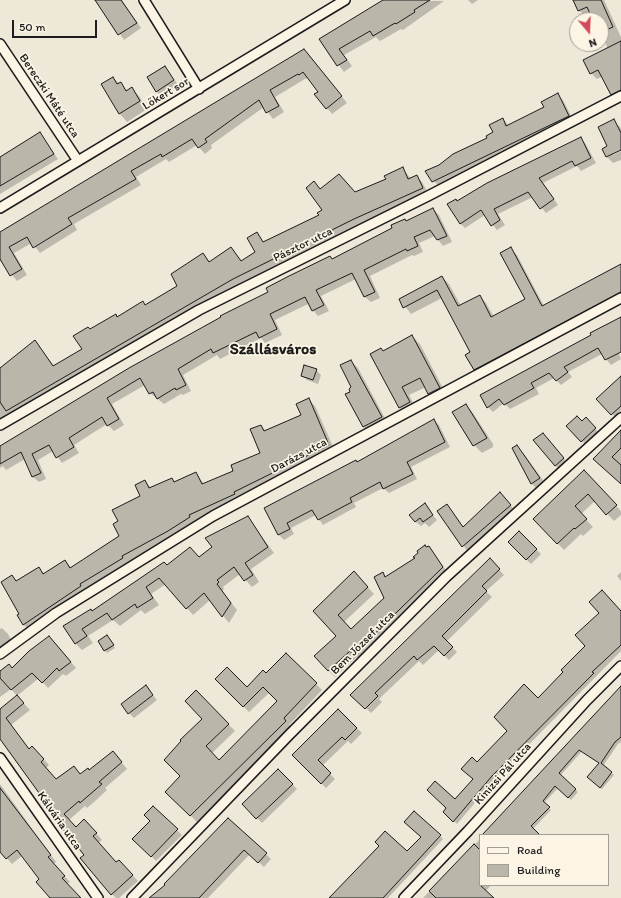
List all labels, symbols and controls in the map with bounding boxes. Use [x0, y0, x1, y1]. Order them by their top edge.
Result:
scale bar [14, 12, 99, 38]
north arrow [569, 12, 609, 52]
text: 50 m [19, 20, 45, 34]
text: N [587, 36, 598, 50]
street label: Bereczki Máté utca [16, 51, 82, 141]
street label: Lőkert sor [140, 74, 192, 114]
street label: Pásztor utca [271, 224, 335, 266]
district label: Szállásváros [230, 340, 316, 360]
street label: Darázs utca [269, 435, 329, 477]
street label: Bem József utca [328, 608, 398, 678]
street label: Kinizsi Pál utca [471, 740, 535, 808]
street label: Kálvária utca [34, 789, 84, 853]
legend [479, 834, 609, 886]
text: Road [517, 843, 543, 857]
text: Building [517, 863, 560, 877]

